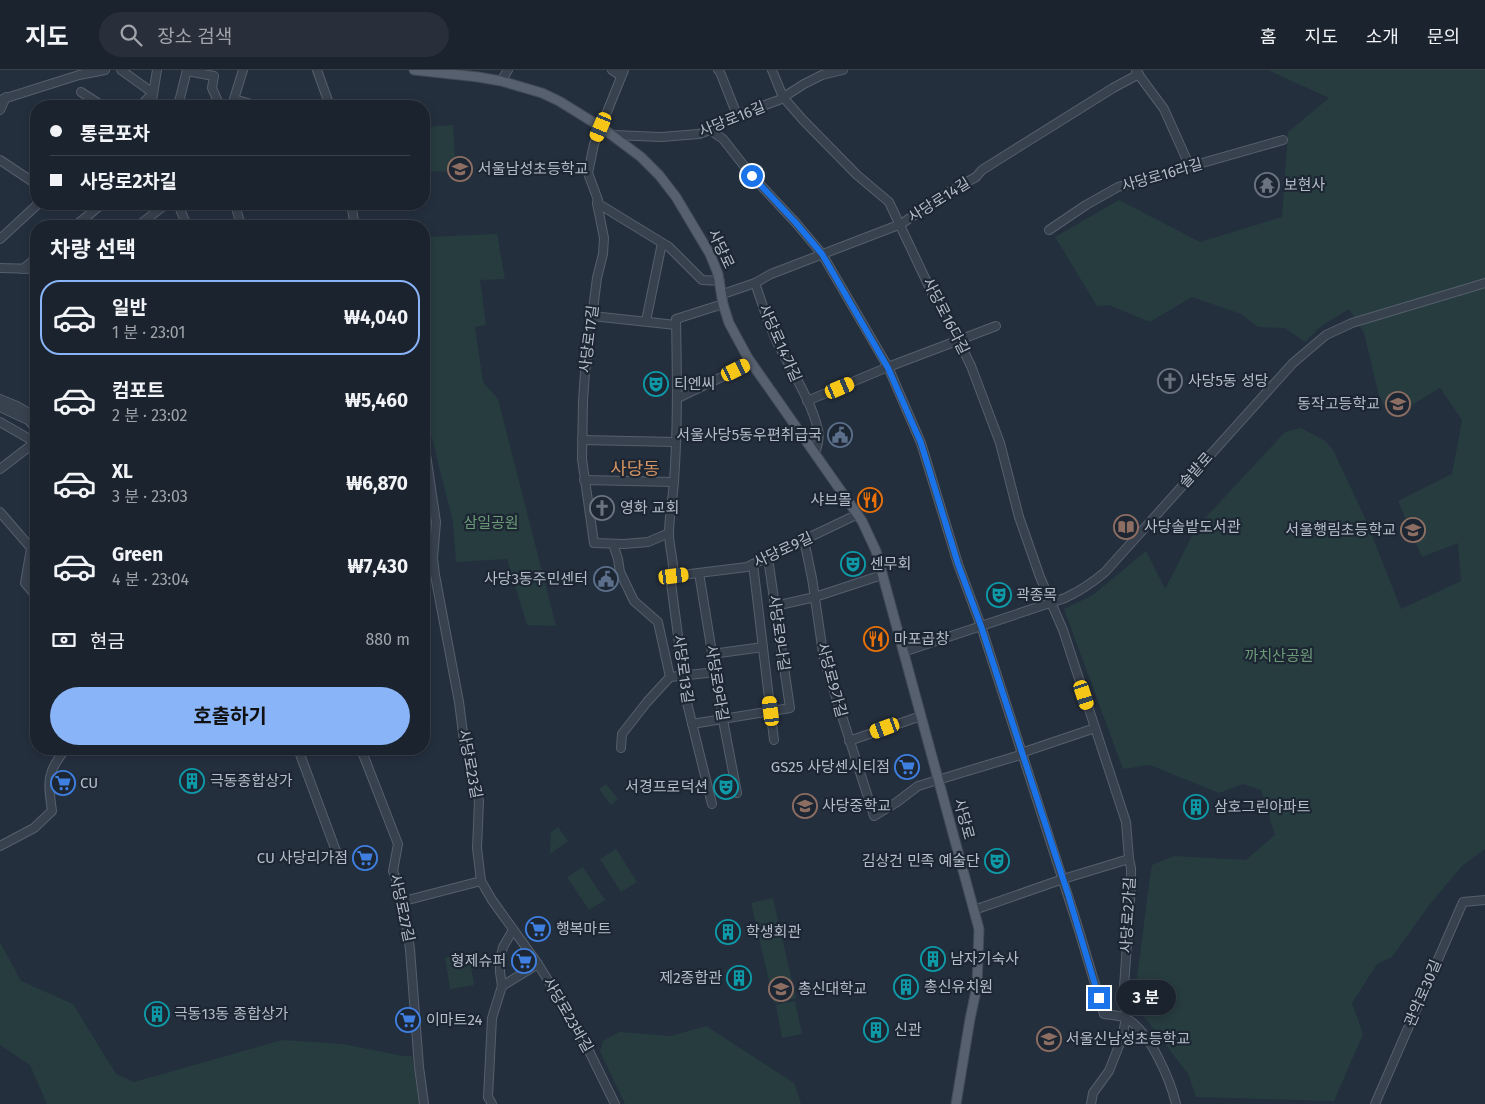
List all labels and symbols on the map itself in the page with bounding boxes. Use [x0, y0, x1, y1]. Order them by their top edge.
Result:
street label: 사당로16길 [696, 98, 768, 140]
car [588, 110, 613, 144]
street label: 사당로16라길 [1119, 155, 1205, 195]
school or university icon: 서울남성초등학교 [447, 156, 473, 182]
place label: 서울남성초등학교 [478, 160, 588, 178]
route start [741, 165, 763, 187]
temple icon: 보현사 [1254, 172, 1280, 198]
street label: 사당로14길 [905, 174, 973, 226]
place label: 보현사 [1284, 176, 1326, 194]
street label: 사당로 [704, 226, 738, 272]
street label: 사당로16다길 [919, 275, 973, 357]
street label: 사당로14가길 [755, 301, 805, 385]
street label: 사당로17길 [576, 304, 602, 374]
car [719, 357, 752, 383]
church icon: 사당5동 성당 [1157, 368, 1183, 394]
theatre icon: 티엔씨 [643, 371, 669, 397]
place label: 사당5동 성당 [1188, 372, 1269, 390]
place label: 티엔씨 [674, 375, 715, 393]
car [823, 375, 856, 401]
school or university icon: 동작고등학교 [1385, 391, 1411, 417]
place label: 동작고등학교 [1297, 395, 1380, 413]
public building icon: 서울사당5동우편취급국 [827, 422, 853, 448]
place label: 서울사당5동우편취급국 [676, 426, 822, 444]
street label: 솔밭로 [1175, 449, 1217, 491]
district label: 사당동 [610, 458, 660, 480]
restaurant icon: 샤브몰 [857, 487, 883, 513]
place label: 샤브몰 [811, 491, 852, 509]
church icon: 영화 교회 [589, 495, 615, 521]
place label: 영화 교회 [620, 499, 679, 517]
park label: 삼일공원 [463, 514, 519, 532]
library icon: 사당솔밭도서관 [1113, 514, 1139, 540]
school or university icon: 서울행림초등학교 [1400, 517, 1426, 543]
place label: 사당솔밭도서관 [1144, 518, 1241, 536]
place label: 서울행림초등학교 [1286, 521, 1396, 539]
street label: 사당로9길 [751, 529, 815, 571]
theatre icon: 센무회 [840, 551, 866, 577]
place label: 센무회 [870, 555, 911, 573]
public building icon: 사당3동주민센터 [593, 566, 619, 592]
car [658, 567, 689, 585]
place label: 사당3동주민센터 [484, 570, 588, 588]
theatre icon: 곽종목 [986, 582, 1012, 608]
place label: 곽종목 [1016, 586, 1057, 604]
street label: 사당로9나길 [765, 594, 793, 672]
restaurant icon: 마포곱창 [863, 626, 889, 652]
place label: 마포곱창 [894, 630, 949, 648]
street label: 사당로13길 [669, 633, 697, 705]
street label: 사당로9가길 [813, 641, 851, 719]
street label: 사당로9라길 [702, 644, 732, 722]
park label: 까치산공원 [1244, 647, 1314, 665]
car [1072, 678, 1095, 712]
car [761, 695, 780, 727]
car [868, 716, 901, 740]
street label: 사당로23길 [454, 728, 486, 800]
supermarket icon: GS25 사당센시티점 [894, 754, 920, 780]
place label: GS25 사당센시티점 [771, 758, 890, 776]
building icon: 극동종합상가 [179, 768, 205, 794]
supermarket icon: CU [50, 770, 76, 796]
place label: 극동종합상가 [210, 772, 293, 790]
place label: CU [80, 774, 98, 792]
theatre icon: 서경프로덕션 [713, 774, 739, 800]
place label: 서경프로덕션 [625, 778, 708, 796]
school or university icon: 사당중학교 [792, 793, 818, 819]
building icon: 삼호그린아파트 [1183, 794, 1209, 820]
place label: 사당중학교 [822, 797, 891, 815]
street label: 사당로 [950, 797, 978, 841]
place label: 삼호그린아파트 [1214, 798, 1311, 816]
supermarket icon: CU 사당리가점 [352, 845, 378, 871]
theatre icon: 김상건 민족 예술단 [984, 848, 1010, 874]
place label: CU 사당리가점 [257, 849, 348, 867]
place label: 김상건 민족 예술단 [862, 852, 980, 870]
street label: 사당로27길 [386, 872, 418, 944]
street label: 사당로2가길 [1117, 876, 1139, 954]
supermarket icon: 행복마트 [525, 916, 551, 942]
building icon: 학생회관 [715, 919, 741, 945]
place label: 행복마트 [556, 920, 611, 938]
place label: 학생회관 [746, 923, 801, 941]
building icon: 남자기숙사 [920, 946, 946, 972]
supermarket icon: 형제슈퍼 [511, 948, 537, 974]
place label: 남자기숙사 [950, 950, 1019, 968]
place label: 형제슈퍼 [451, 952, 506, 970]
street label: 관악로30길 [1401, 957, 1445, 1029]
building icon: 제2종합관 [726, 965, 752, 991]
place label: 제2종합관 [659, 969, 722, 987]
street label: 사당로23바길 [539, 974, 597, 1056]
building icon: 총신유치원 [893, 974, 919, 1000]
school or university icon: 총신대학교 [768, 976, 794, 1002]
place label: 총신유치원 [924, 978, 993, 996]
place label: 총신대학교 [798, 980, 867, 998]
callout: 3 분 [1116, 980, 1176, 1016]
route end [1088, 987, 1110, 1009]
building icon: 극동13동 종합상가 [144, 1001, 170, 1027]
place label: 극동13동 종합상가 [174, 1005, 289, 1023]
supermarket icon: 이마트24 [395, 1007, 421, 1033]
place label: 이마트24 [426, 1011, 482, 1029]
building icon: 신관 [863, 1017, 889, 1043]
place label: 신관 [894, 1021, 922, 1039]
school or university icon: 서울신남성초등학교 [1036, 1026, 1062, 1052]
place label: 서울신남성초등학교 [1066, 1030, 1190, 1048]

